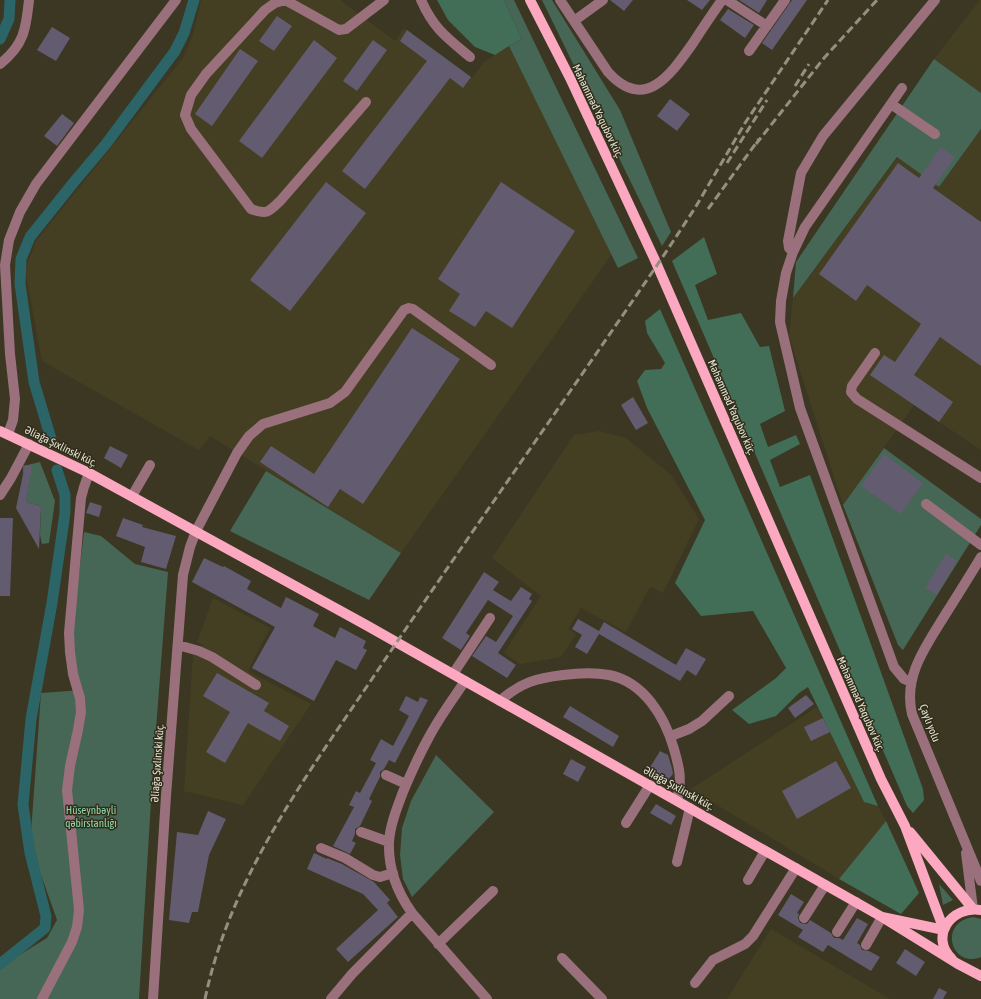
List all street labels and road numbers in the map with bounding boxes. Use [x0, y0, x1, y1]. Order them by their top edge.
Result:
street label: Məhəmməd Yaqubov küç. [570, 62, 626, 160]
street label: Məhəmməd Yaqubov küç. [706, 358, 758, 456]
street label: Əliağa Şıxlinski küç. [23, 423, 99, 469]
street label: Məhəmməd Yaqubov küç. [835, 655, 887, 753]
street label: Çaylı yolu [917, 702, 943, 744]
street label: Əliağa Şıxlinski küç. [148, 723, 166, 803]
street label: Əliağa Şıxlinski küç. [642, 764, 716, 812]

